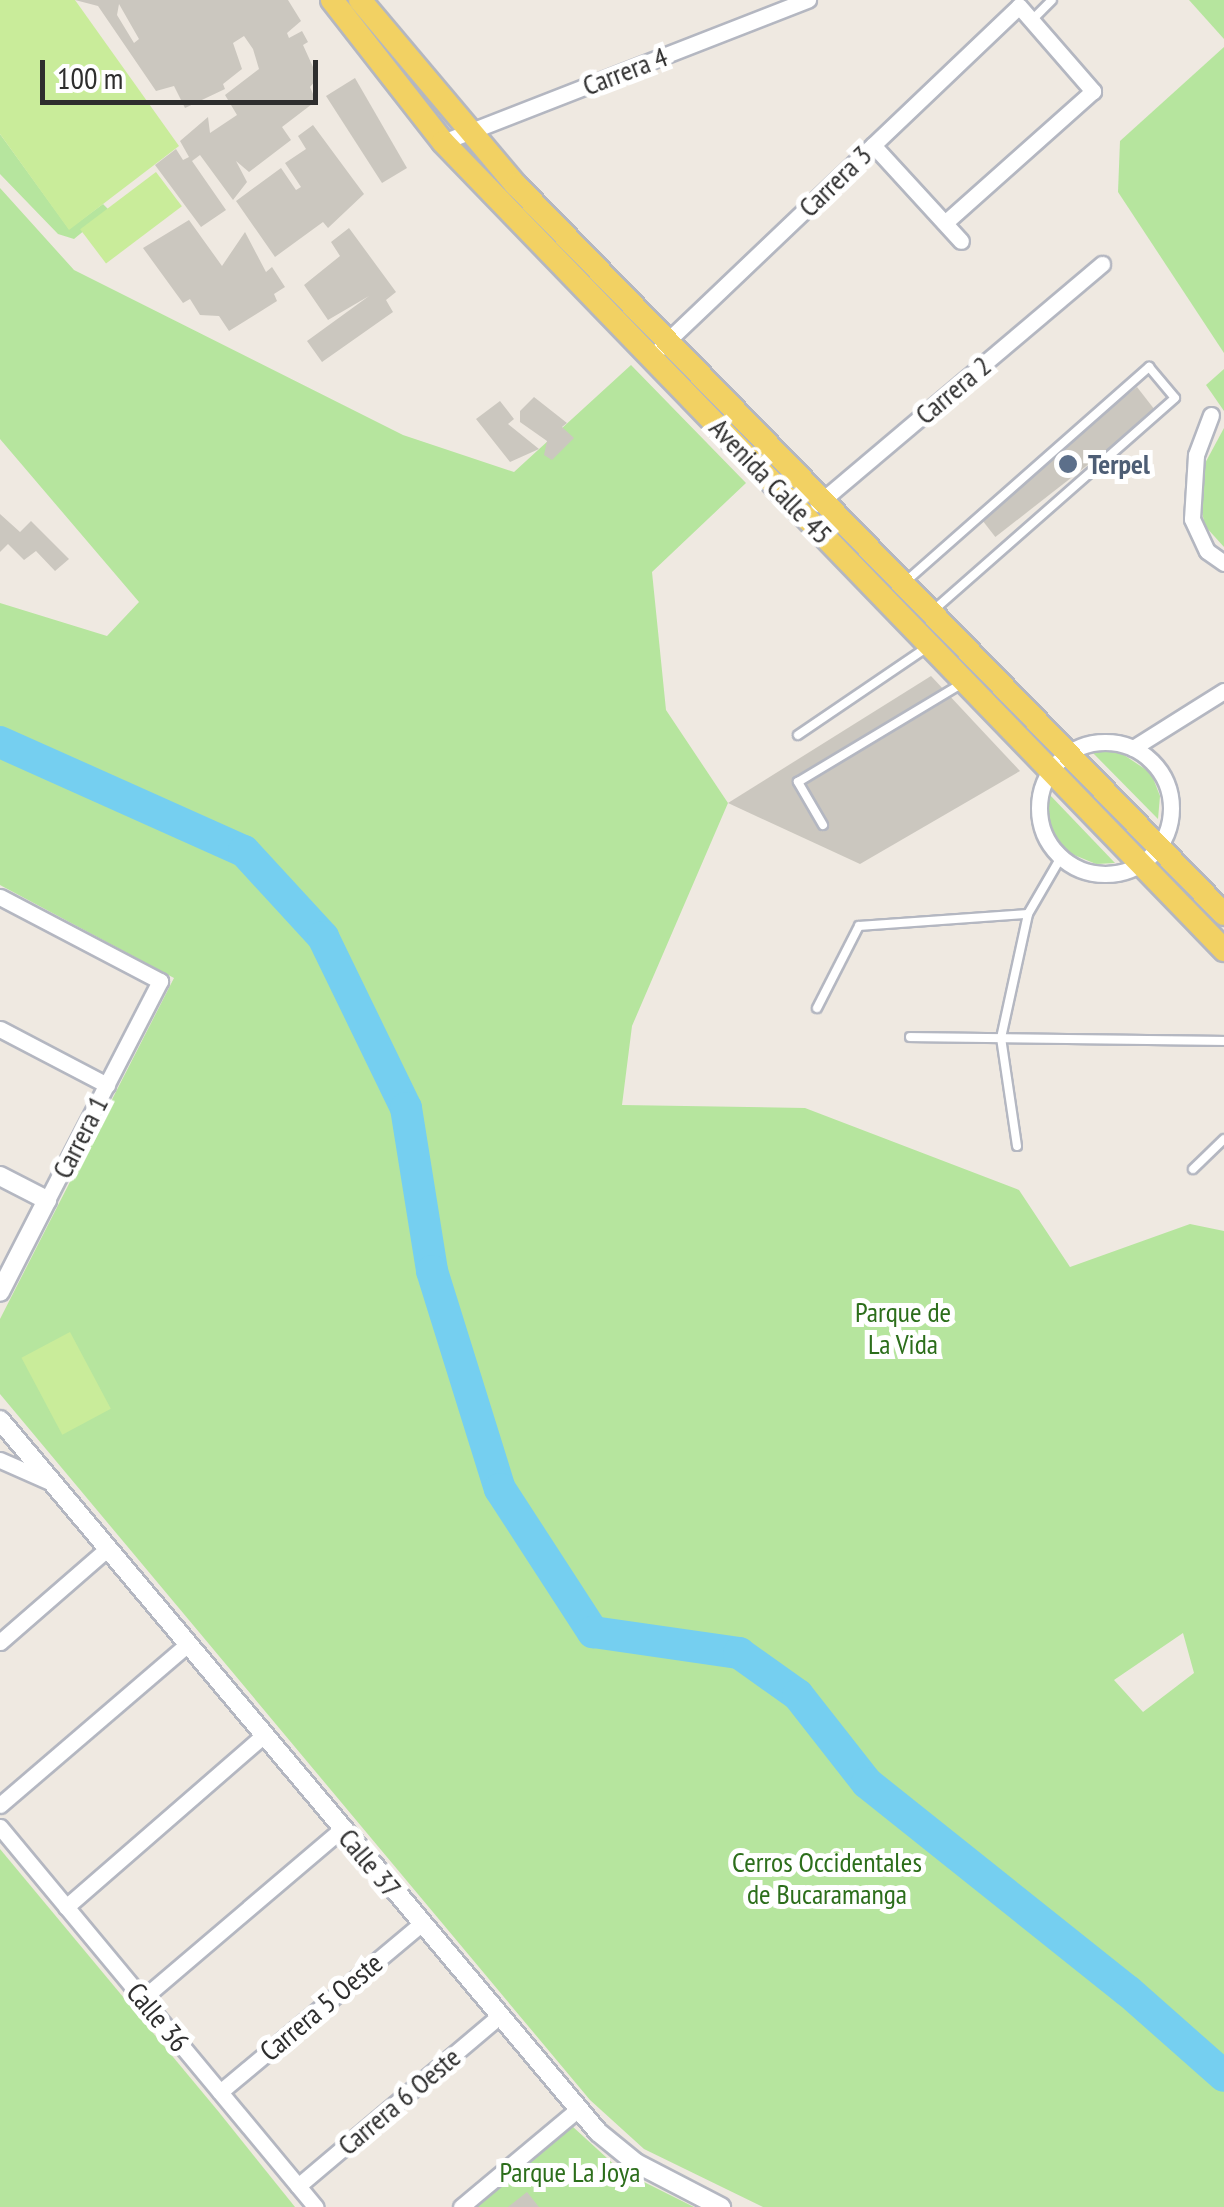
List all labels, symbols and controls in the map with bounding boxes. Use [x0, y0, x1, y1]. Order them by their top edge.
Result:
scale bar [45, 40, 322, 102]
street label: Carrera 4 [578, 40, 672, 102]
text: 100 m [57, 58, 123, 97]
street label: Carrera 3 [792, 138, 878, 224]
street label: Carrera 2 [909, 349, 997, 431]
street label: Avenida Calle 45 [703, 411, 839, 551]
place label: Terpel [1088, 447, 1150, 481]
marker: Terpel [1057, 453, 1079, 475]
street label: Carrera 1 [45, 1090, 115, 1184]
park label: Parque de La Vida [855, 1295, 951, 1361]
street label: Calle 37 [332, 1822, 408, 1904]
park label: Cerros Occidentales de Bucaramanga [732, 1845, 922, 1911]
street label: Carrera 5 Oeste [253, 1946, 389, 2068]
street label: Calle 36 [120, 1976, 196, 2058]
street label: Carrera 6 Oeste [331, 2040, 467, 2162]
park label: Parque La Joya [499, 2155, 641, 2189]

